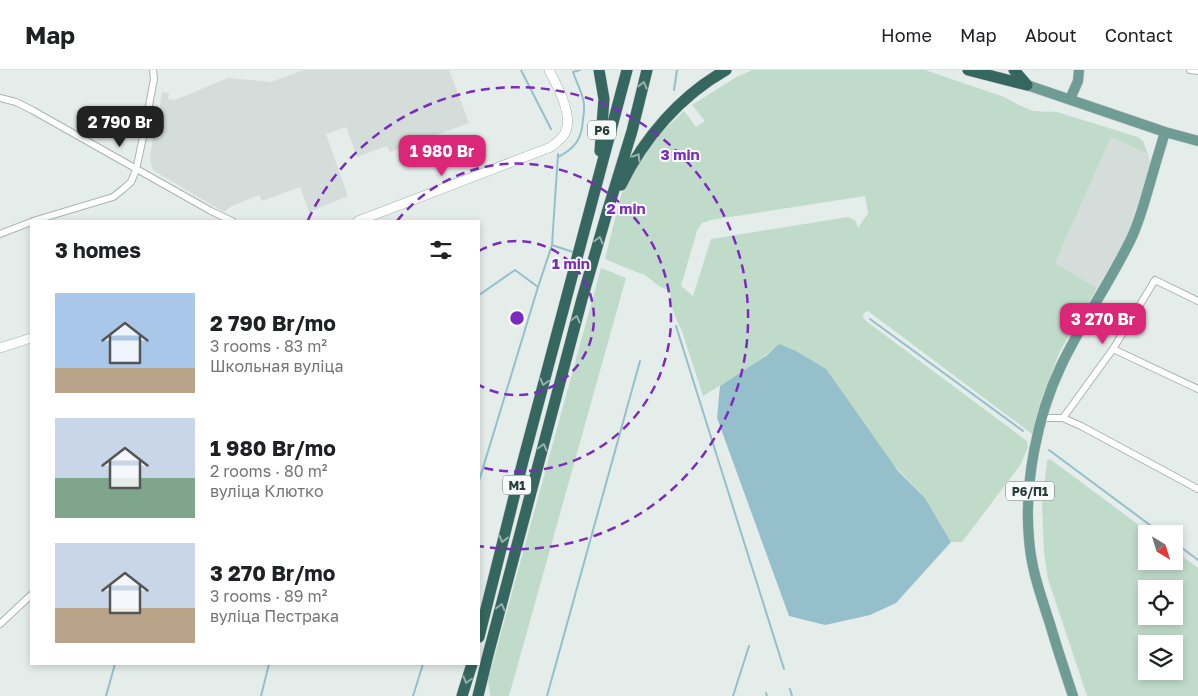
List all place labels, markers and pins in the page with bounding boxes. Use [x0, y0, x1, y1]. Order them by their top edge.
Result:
pin: 2 790 Br [68, 106, 172, 148]
pin: 1 980 Br [390, 134, 494, 177]
pin: 3 270 Br [1051, 302, 1155, 345]
centre of rings [508, 309, 526, 327]

